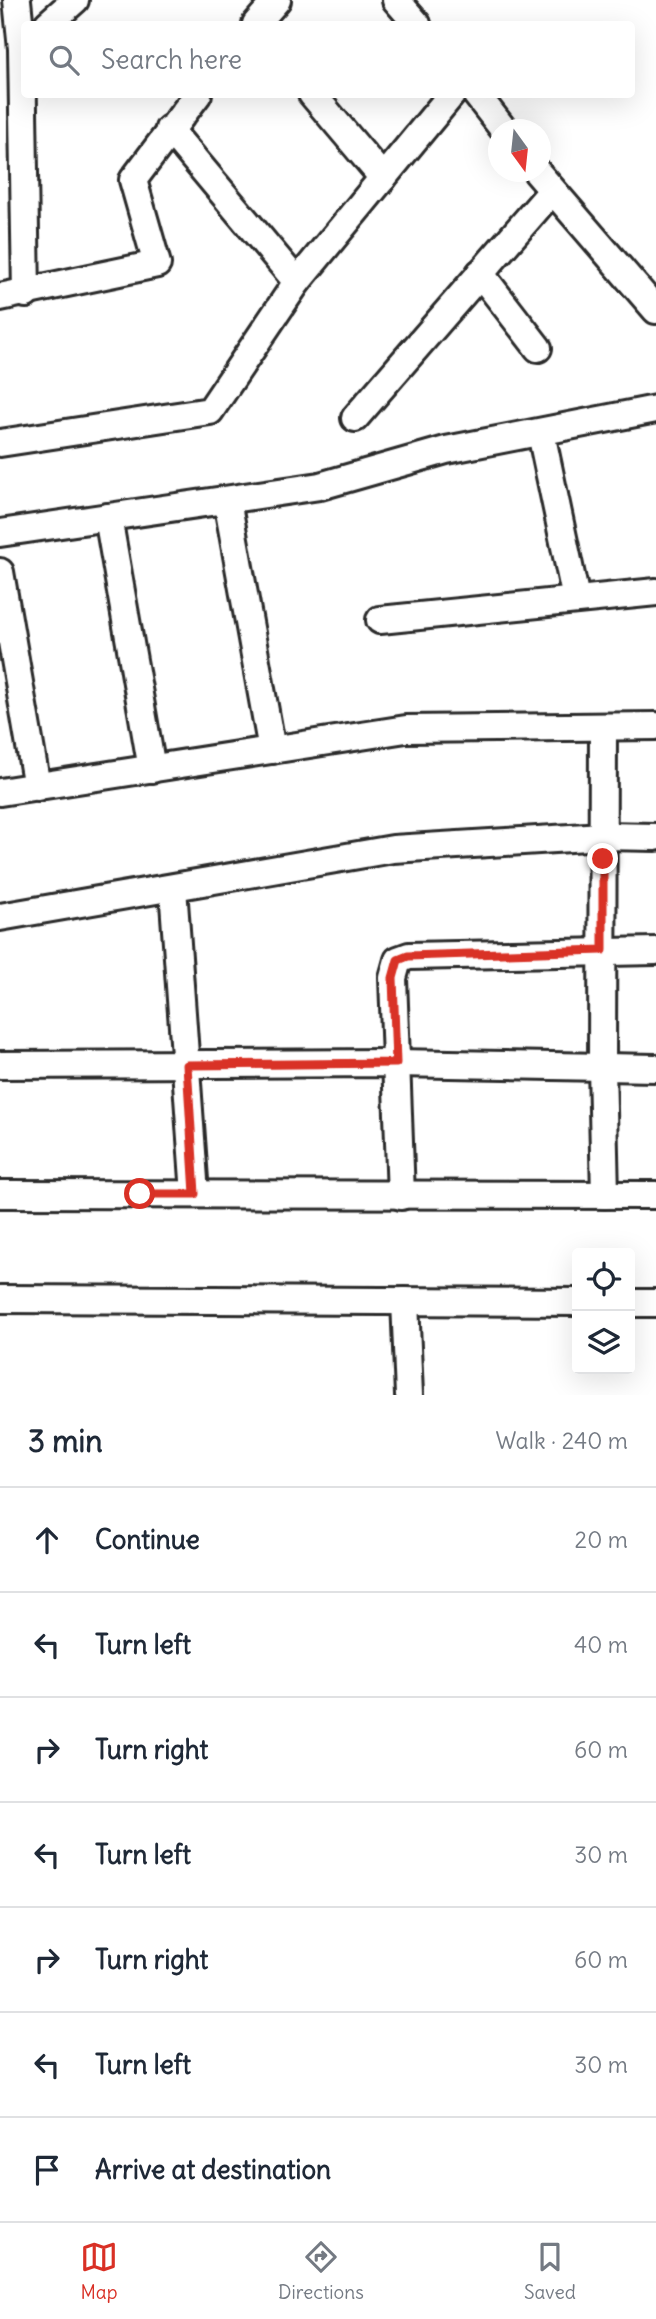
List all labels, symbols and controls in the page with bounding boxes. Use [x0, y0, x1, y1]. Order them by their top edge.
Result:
search box [21, 21, 635, 98]
icon: search [45, 41, 83, 79]
text: Search here [101, 43, 242, 76]
north arrow [488, 119, 551, 182]
route end [587, 843, 618, 874]
route start [124, 1178, 155, 1209]
map controls [572, 1248, 635, 1374]
button: locate [572, 1248, 635, 1311]
button: layers [572, 1311, 635, 1374]
text: 3 min [28, 1422, 103, 1460]
text: Walk · 240 m [495, 1426, 628, 1455]
icon: ahead [28, 1521, 66, 1559]
text: Continue [95, 1523, 200, 1556]
text: 20 m [575, 1525, 628, 1554]
icon: left [28, 1626, 66, 1664]
text: Turn left [95, 1628, 191, 1661]
text: 40 m [574, 1630, 628, 1659]
icon: right [28, 1731, 66, 1769]
text: Turn right [95, 1733, 208, 1766]
text: 60 m [574, 1735, 628, 1764]
icon: left [28, 1836, 66, 1874]
text: Turn left [95, 1838, 191, 1871]
text: 30 m [574, 1840, 628, 1869]
icon: right [28, 1941, 66, 1979]
text: Turn right [95, 1943, 208, 1976]
text: 60 m [574, 1945, 628, 1974]
icon: left [28, 2046, 66, 2084]
text: Turn left [95, 2048, 191, 2081]
text: 30 m [574, 2050, 628, 2079]
icon: arrive [28, 2151, 66, 2189]
text: Arrive at destination [95, 2153, 331, 2186]
tab: Map [80, 2238, 118, 2304]
tab: Directions [278, 2238, 364, 2304]
tab: Saved [524, 2238, 576, 2304]

